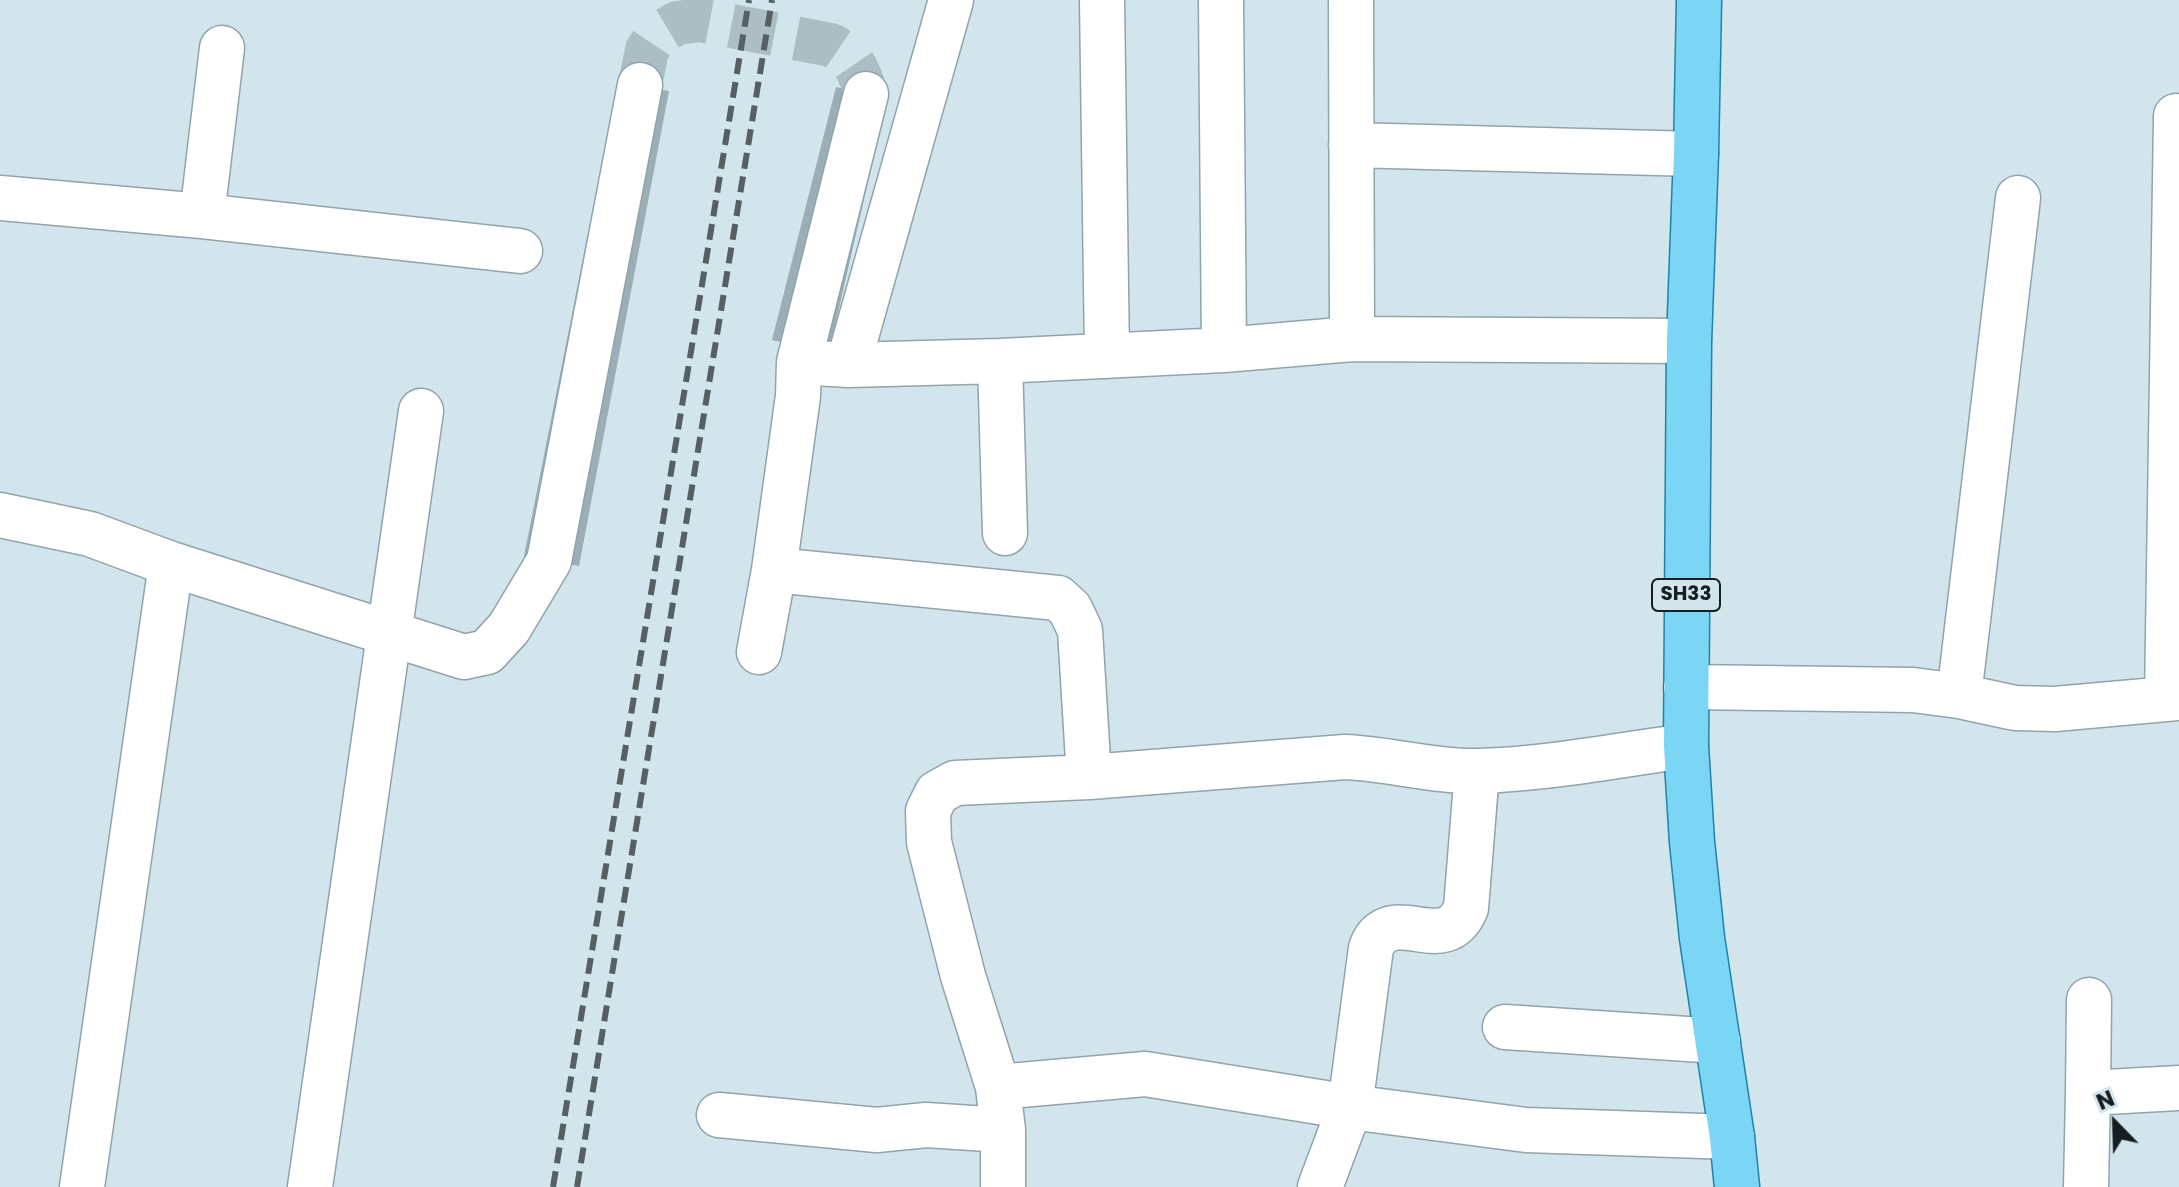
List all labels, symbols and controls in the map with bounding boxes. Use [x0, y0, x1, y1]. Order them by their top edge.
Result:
road number: SH33 [1652, 579, 1720, 611]
north arrow [2075, 1083, 2155, 1163]
text: N [2092, 1083, 2119, 1118]

